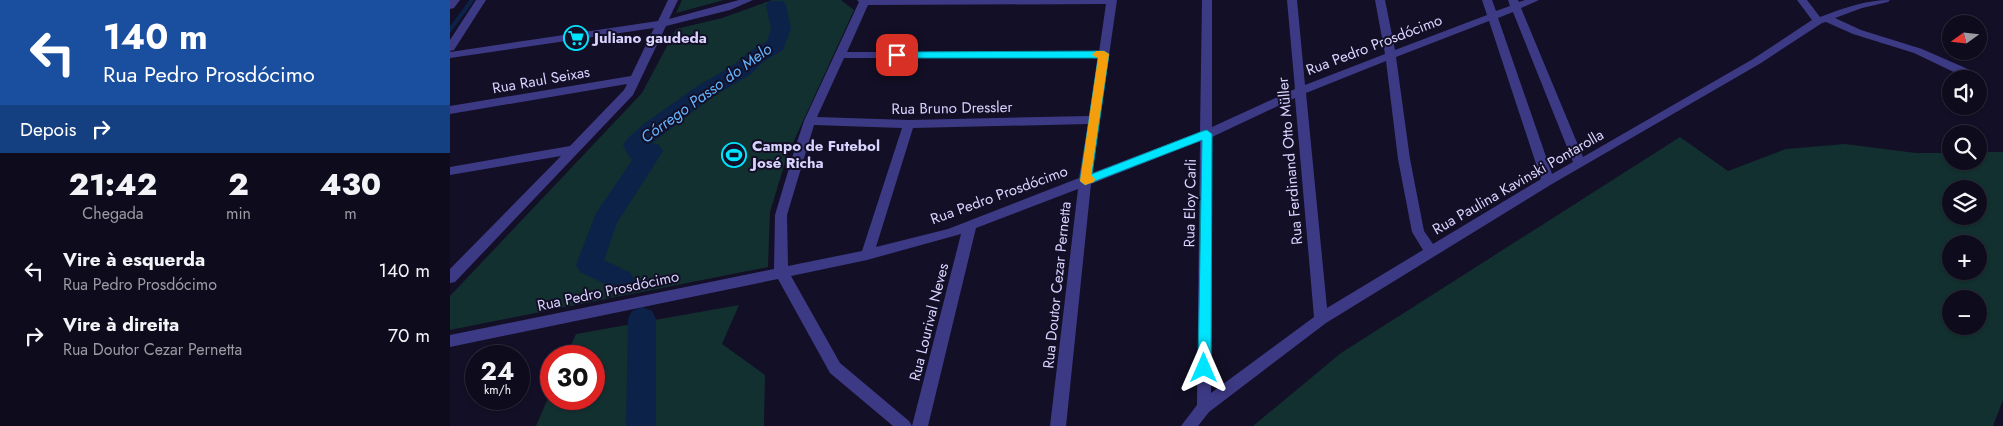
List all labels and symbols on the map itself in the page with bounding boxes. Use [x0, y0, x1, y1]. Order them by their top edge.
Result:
street label: Rua Pedro Prosdócimo [1303, 9, 1445, 81]
north arrow [1942, 15, 1988, 60]
supermarket icon: Juliano gaudeda [563, 25, 589, 51]
place label: Juliano gaudeda [591, 27, 707, 49]
pin [876, 34, 918, 76]
water label: Córrego Passo do Melo [636, 37, 777, 148]
street label: Rua Raul Seixas [490, 61, 592, 99]
street label: Rua Ferdinand Otto Müller [1272, 76, 1308, 246]
street label: Rua Bruno Dressler [891, 96, 1014, 120]
street label: Rua Paulina Kavinski Pontarolla [1428, 124, 1608, 240]
place label: Campo de Futebol José Richa [749, 135, 880, 174]
sports icon: Campo de Futebol José Richa [721, 142, 747, 168]
street label: Rua Eloy Carli [1178, 158, 1202, 248]
street label: Rua Pedro Prosdócimo [927, 160, 1071, 230]
street label: Rua Doutor Cezar Pernetta [1037, 200, 1077, 370]
street label: Rua Lourival Neves [904, 261, 954, 383]
street label: Rua Pedro Prosdócimo [535, 265, 681, 317]
position arrow [1177, 341, 1229, 393]
speed limit sign: 30 [540, 345, 605, 410]

